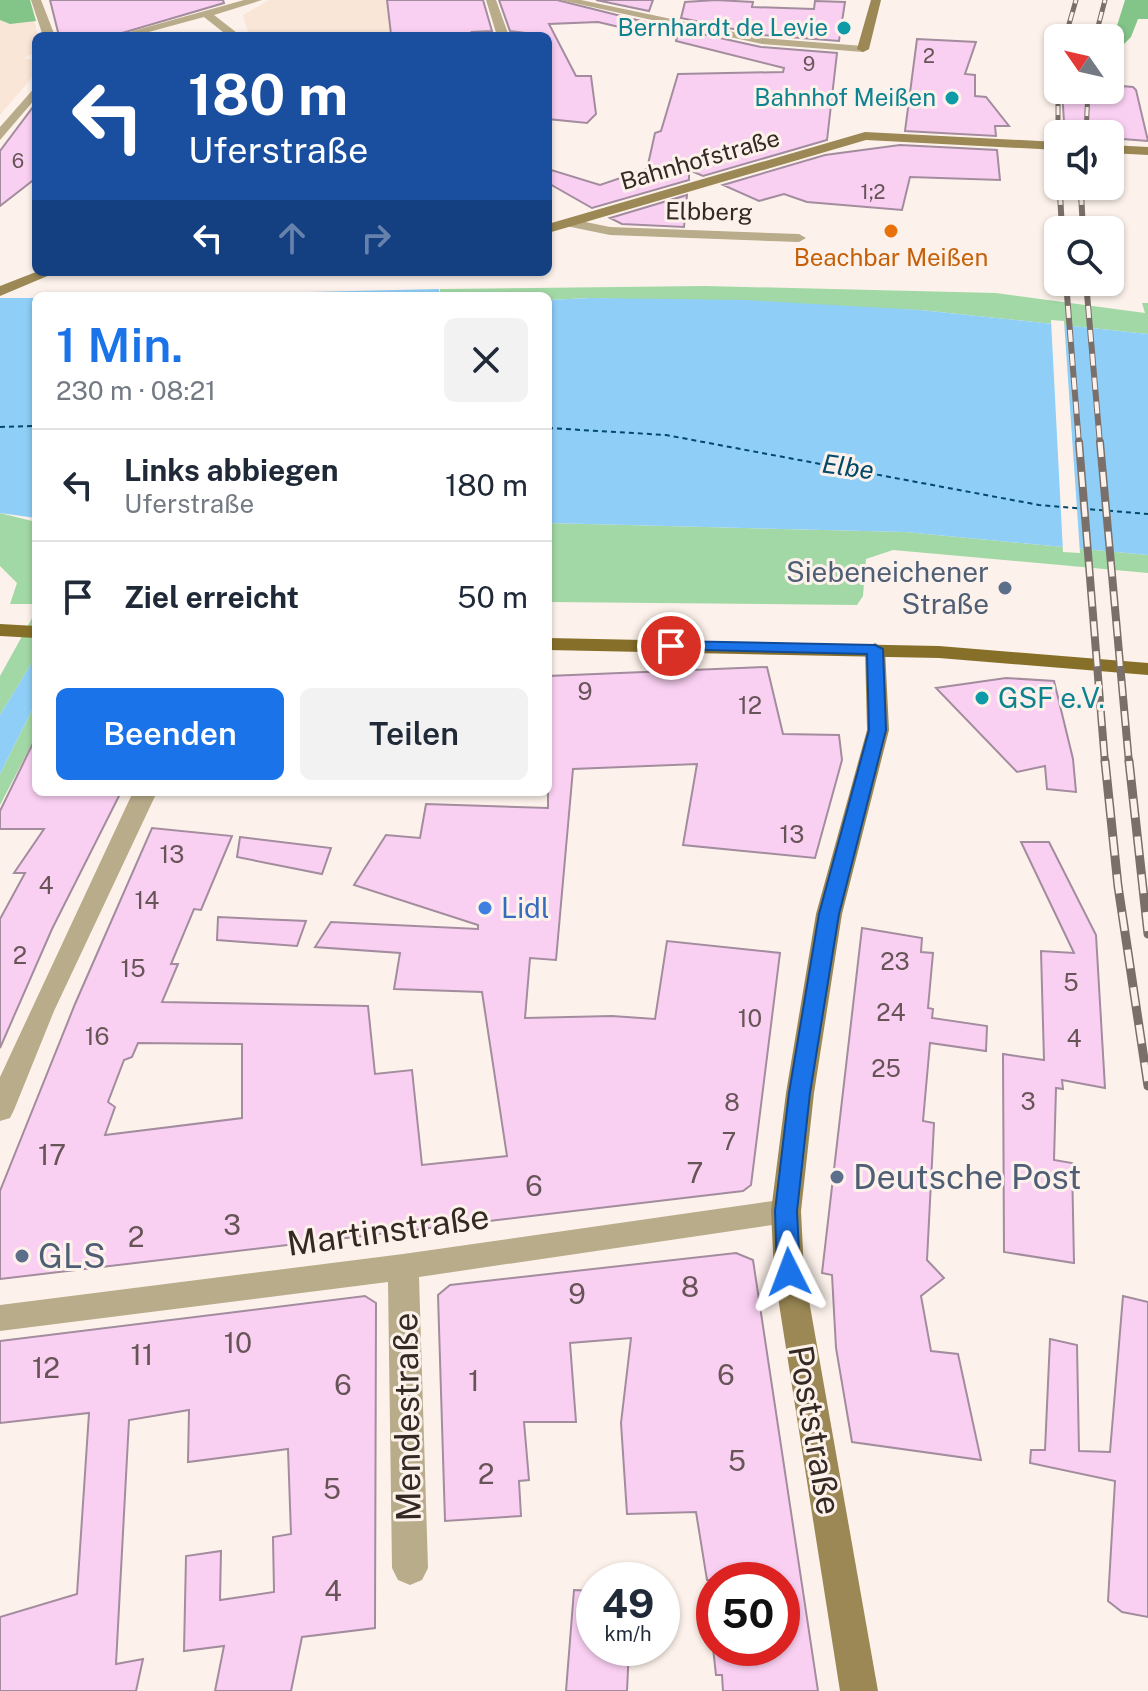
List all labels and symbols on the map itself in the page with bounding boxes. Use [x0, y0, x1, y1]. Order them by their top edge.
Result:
place label: Bernhardt de Levie [618, 13, 828, 41]
marker: Bernhardt de Levie [835, 19, 853, 37]
north arrow [1044, 24, 1124, 104]
house number: 2 [923, 44, 935, 68]
house number: 9 [803, 52, 815, 76]
place label: Bahnhof Meißen [754, 83, 936, 111]
marker: Bahnhof Meißen [943, 89, 961, 107]
street label: Bahnhofstraße [617, 123, 783, 195]
house number: 6 [12, 149, 24, 173]
house number: 1;2 [861, 180, 885, 204]
street label: Elbberg [665, 196, 753, 226]
marker: Beachbar Meißen [882, 222, 900, 240]
place label: Beachbar Meißen [794, 243, 988, 271]
water label: Elbe [820, 448, 876, 485]
place label: Siebeneichener Straße [786, 555, 989, 620]
marker: Siebeneichener Straße [996, 579, 1014, 597]
pin [637, 612, 705, 680]
house number: 9 [578, 677, 593, 705]
place label: GSF e.V. [998, 681, 1105, 714]
marker: GSF e.V. [973, 689, 991, 707]
house number: 12 [738, 691, 762, 719]
house number: 13 [780, 820, 804, 848]
house number: 13 [160, 840, 184, 868]
house number: 4 [38, 871, 54, 899]
house number: 14 [135, 886, 159, 914]
place label: Lidl [501, 891, 549, 924]
marker: Lidl [476, 899, 494, 917]
house number: 2 [13, 941, 27, 969]
house number: 23 [880, 947, 910, 975]
house number: 15 [120, 954, 146, 982]
house number: 5 [1063, 968, 1079, 996]
house number: 24 [876, 998, 906, 1026]
house number: 10 [738, 1004, 762, 1032]
house number: 16 [85, 1022, 109, 1050]
house number: 4 [1066, 1024, 1082, 1052]
house number: 25 [871, 1054, 901, 1082]
house number: 3 [1020, 1087, 1036, 1115]
house number: 8 [724, 1088, 740, 1116]
house number: 7 [722, 1127, 736, 1155]
house number: 17 [38, 1138, 66, 1171]
house number: 7 [687, 1156, 703, 1189]
place label: Deutsche Post [853, 1157, 1082, 1197]
marker: Deutsche Post [828, 1168, 846, 1186]
house number: 6 [525, 1169, 543, 1202]
street label: Martinstraße [284, 1196, 492, 1264]
house number: 3 [223, 1208, 241, 1241]
house number: 2 [128, 1220, 144, 1253]
position arrow [747, 1230, 831, 1314]
place label: GLS [38, 1236, 106, 1276]
marker: GLS [13, 1247, 31, 1265]
house number: 8 [681, 1270, 699, 1303]
house number: 9 [568, 1277, 586, 1310]
street label: Mendestraße [385, 1312, 429, 1522]
house number: 10 [224, 1326, 252, 1359]
house number: 11 [131, 1338, 153, 1371]
street label: Poststraße [780, 1342, 850, 1518]
house number: 12 [32, 1351, 60, 1384]
house number: 6 [717, 1358, 735, 1391]
house number: 1 [468, 1364, 480, 1397]
house number: 6 [334, 1368, 352, 1401]
house number: 5 [728, 1444, 746, 1477]
house number: 2 [478, 1457, 494, 1490]
house number: 5 [323, 1472, 341, 1505]
speed limit sign: 50 [696, 1562, 800, 1666]
house number: 4 [324, 1574, 342, 1607]

